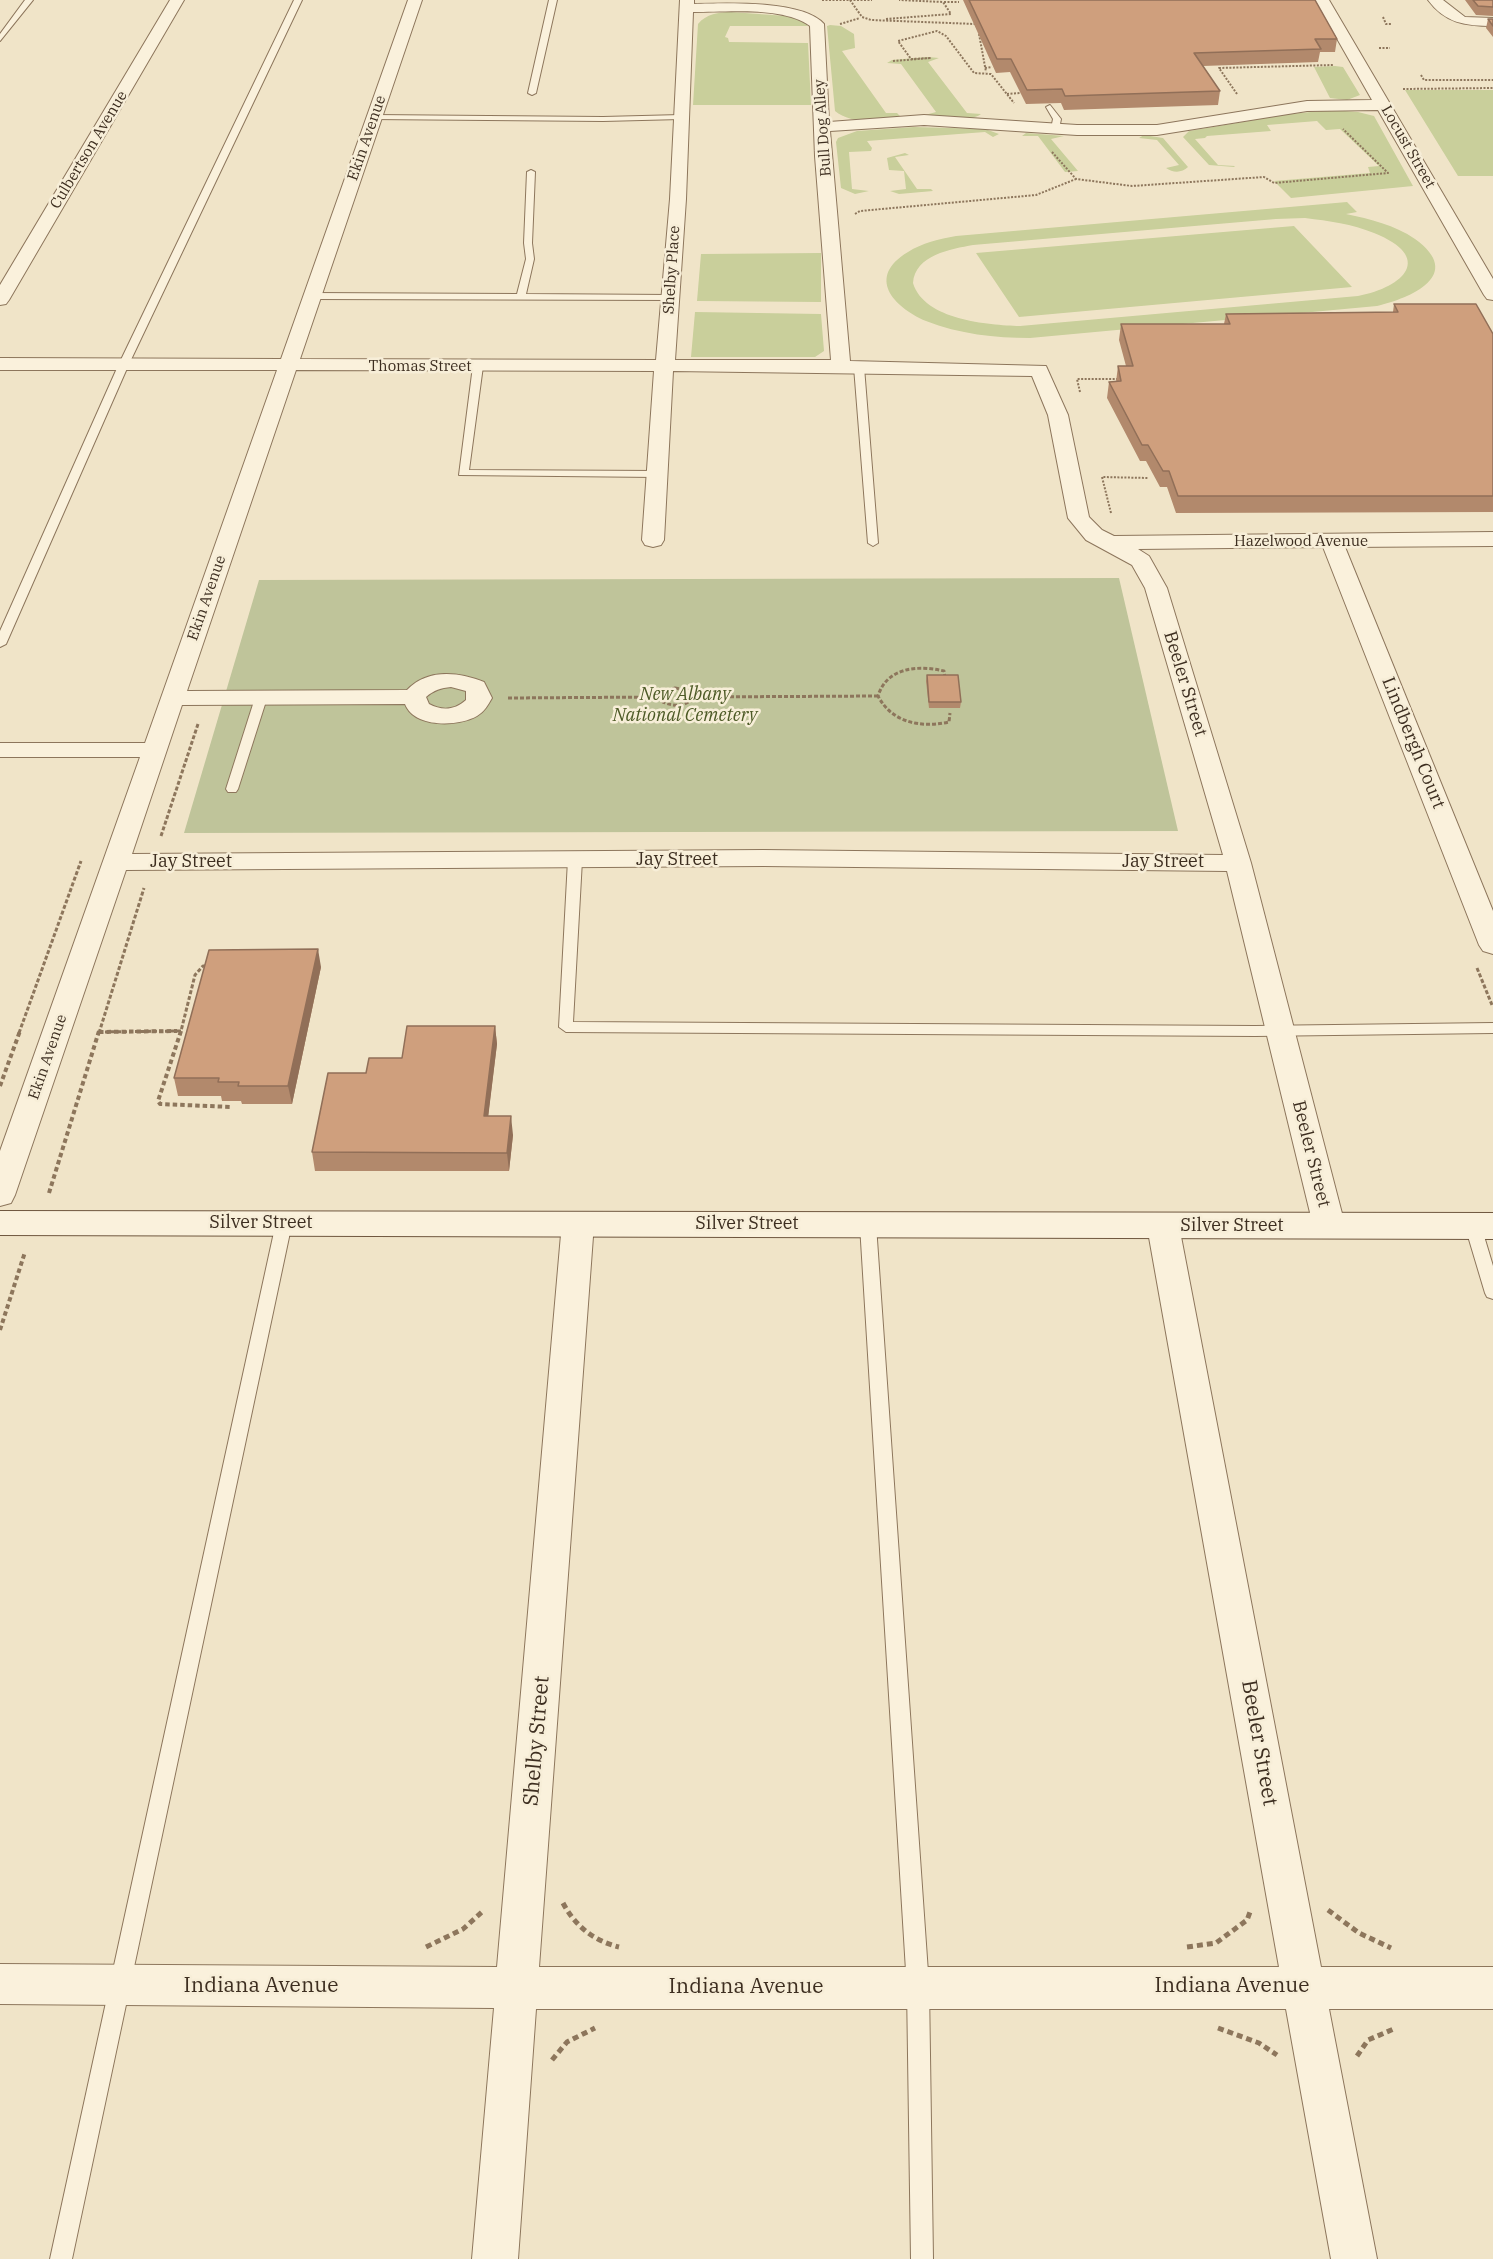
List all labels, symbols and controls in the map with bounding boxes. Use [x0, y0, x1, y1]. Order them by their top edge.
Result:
street label: Bull Dog Alley [811, 79, 835, 177]
street label: Culbertson Avenue [47, 88, 131, 212]
street label: Ekin Avenue [344, 93, 390, 183]
street label: Locust Street [1377, 102, 1439, 192]
street label: Shelby Place [660, 225, 684, 315]
street label: Thomas Street [368, 358, 472, 376]
street label: Hazelwood Avenue [1234, 533, 1368, 551]
street label: Ekin Avenue [184, 553, 230, 643]
street label: Beeler Street [1159, 629, 1211, 739]
street label: Lindbergh Court [1377, 674, 1449, 812]
park label: New Albany National Cemetery [613, 684, 757, 726]
street label: Jay Street [636, 849, 718, 871]
street label: Jay Street [150, 851, 232, 873]
street label: Jay Street [1122, 851, 1204, 873]
street label: Ekin Avenue [25, 1012, 71, 1102]
street label: Beeler Street [1287, 1098, 1335, 1210]
street label: Silver Street [209, 1212, 313, 1234]
street label: Silver Street [695, 1213, 799, 1235]
street label: Silver Street [1180, 1215, 1284, 1237]
street label: Shelby Street [519, 1675, 555, 1807]
street label: Beeler Street [1236, 1678, 1282, 1808]
street label: Indiana Avenue [183, 1973, 339, 1999]
street label: Indiana Avenue [1154, 1973, 1310, 1999]
street label: Indiana Avenue [668, 1974, 824, 2000]

